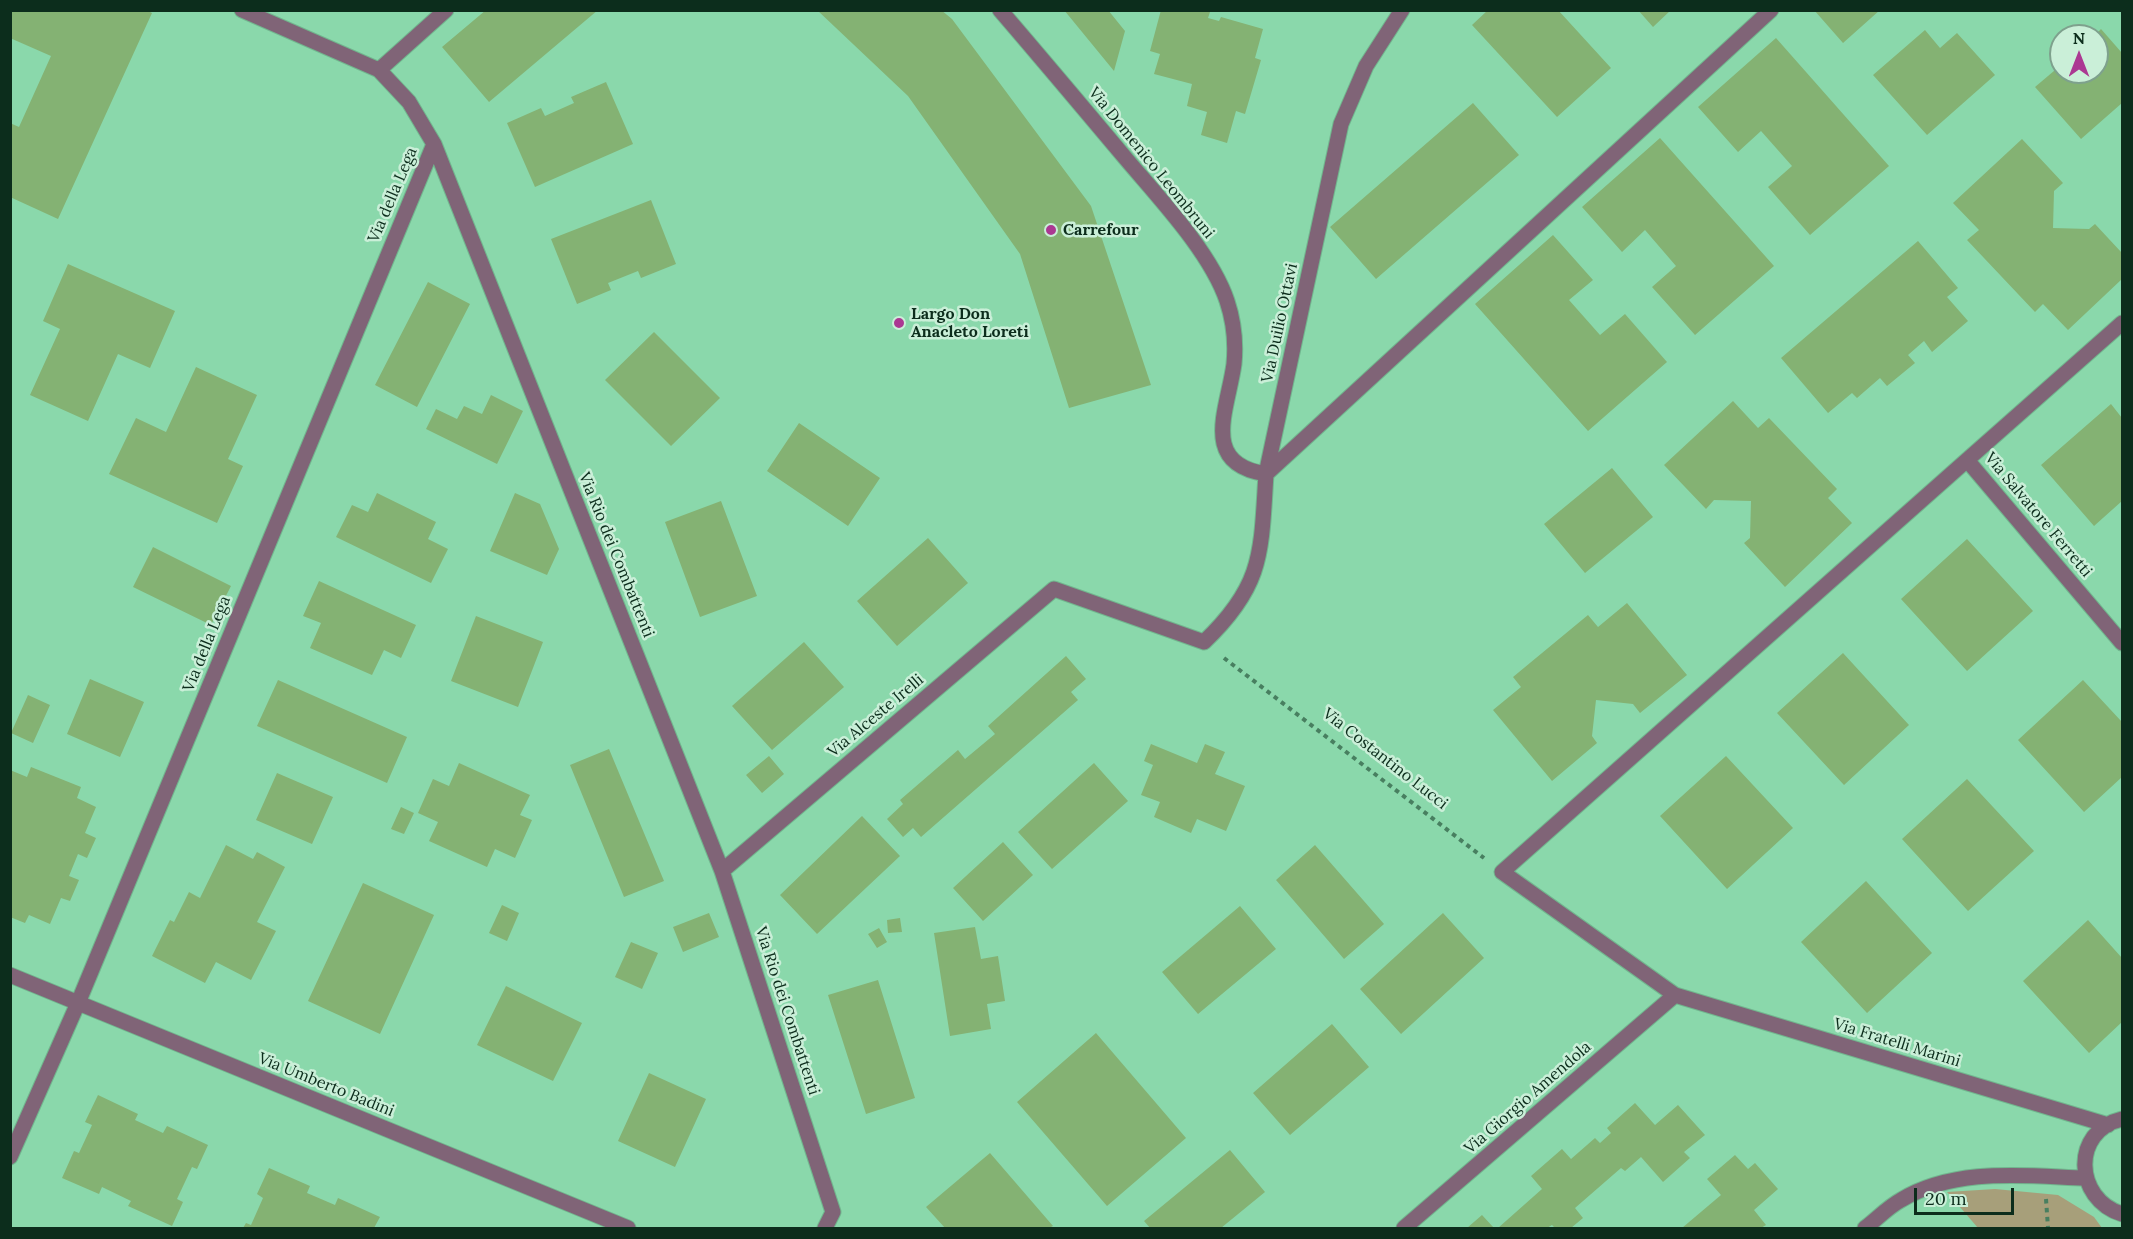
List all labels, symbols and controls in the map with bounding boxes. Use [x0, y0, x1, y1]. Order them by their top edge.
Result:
north arrow [2049, 24, 2109, 84]
text: N [2073, 28, 2085, 48]
street label: Via Domenico Leombruni [1084, 83, 1218, 243]
street label: Via della Lega [364, 144, 422, 246]
place label: Carrefour [1063, 220, 1139, 240]
marker: Carrefour [1044, 223, 1058, 237]
street label: Via Duilio Ottavi [1258, 262, 1302, 384]
place label: Largo Don Anacleto Loreti [911, 304, 1029, 342]
marker: Largo Don Anacleto Loreti [892, 316, 906, 330]
street label: Via Salvatore Ferretti [1980, 449, 2096, 581]
street label: Via Rio dei Combattenti [574, 470, 658, 640]
street label: Via della Lega [179, 593, 235, 695]
street label: Via Alceste Irelli [824, 670, 928, 762]
street label: Via Costantino Lucci [1319, 704, 1451, 814]
street label: Via Rio dei Combattenti [751, 924, 823, 1098]
street label: Via Fratelli Marini [1831, 1015, 1963, 1071]
street label: Via Giorgio Amendola [1461, 1038, 1595, 1158]
street label: Via Umberto Badini [255, 1049, 397, 1121]
scale bar [1917, 1176, 2018, 1214]
text: 20 m [1925, 1187, 1967, 1210]

